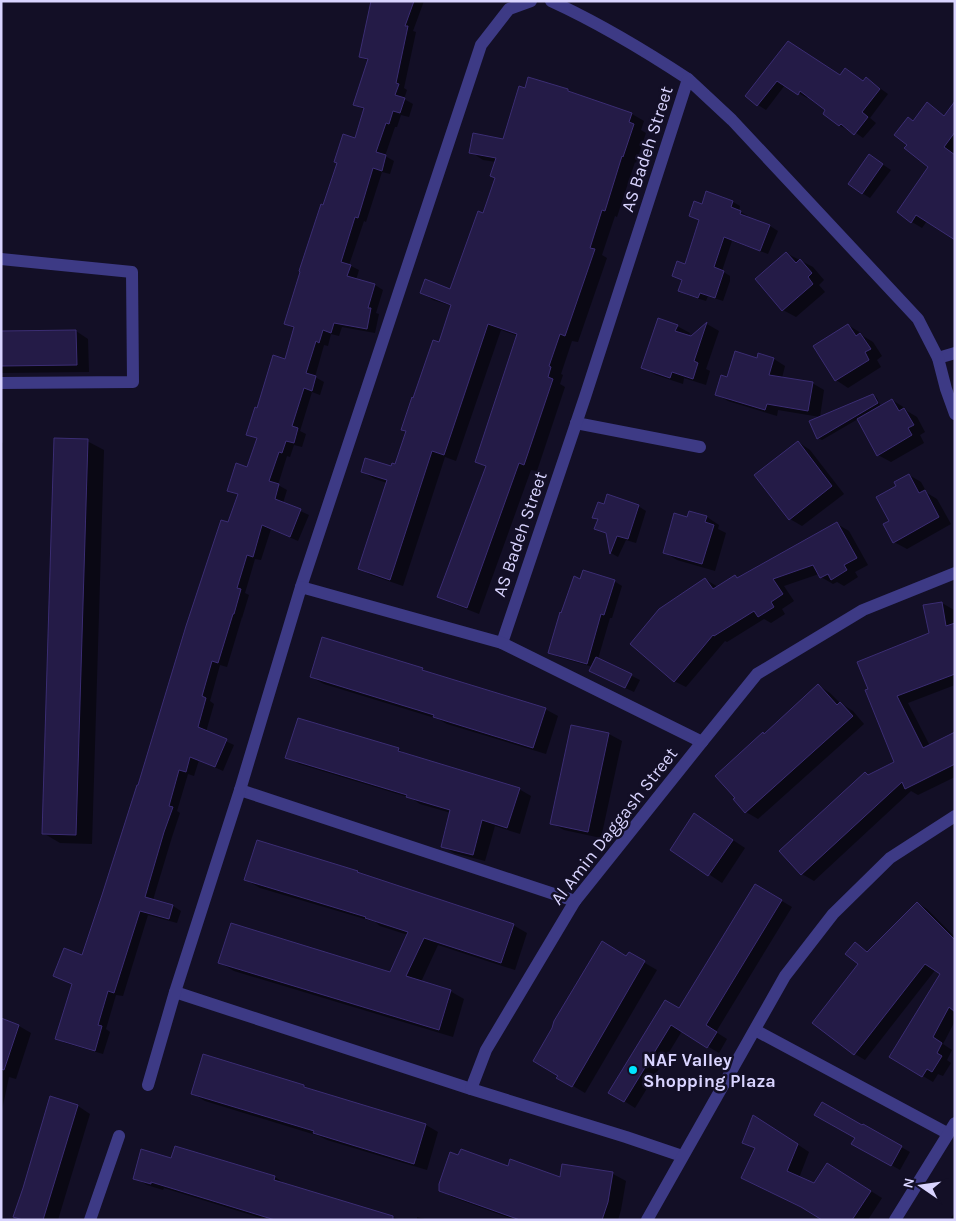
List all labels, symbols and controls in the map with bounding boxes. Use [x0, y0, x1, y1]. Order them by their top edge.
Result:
street label: AS Badeh Street [616, 83, 678, 215]
street label: AS Badeh Street [488, 468, 552, 600]
street label: Al Amin Daggash Street [546, 743, 682, 909]
place label: NAF Valley Shopping Plaza [643, 1049, 776, 1092]
marker: NAF Valley Shopping Plaza [627, 1064, 639, 1076]
north arrow [896, 1161, 946, 1211]
text: N [899, 1176, 918, 1190]

